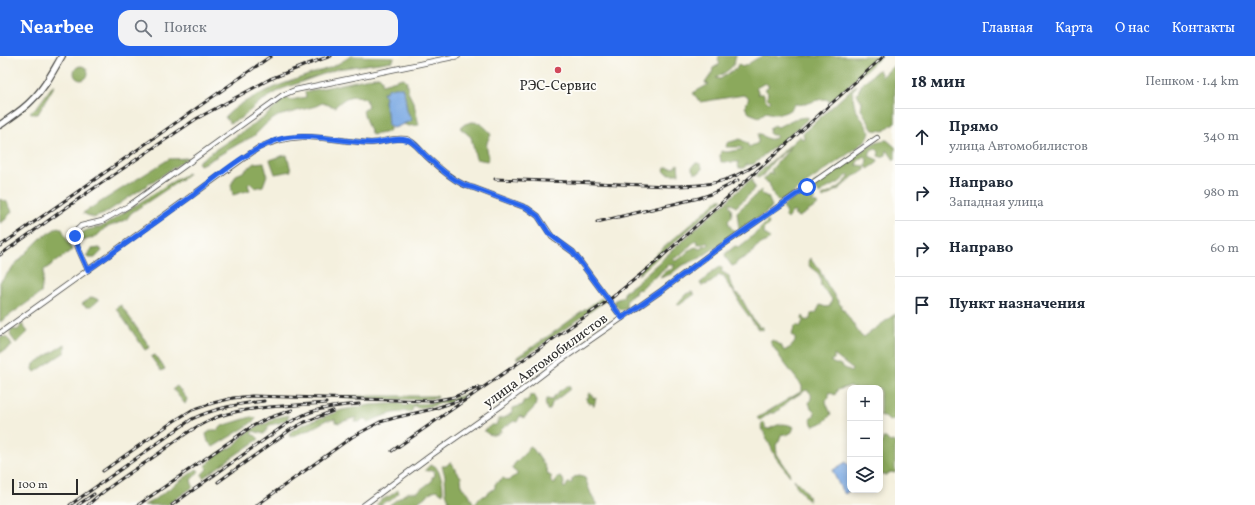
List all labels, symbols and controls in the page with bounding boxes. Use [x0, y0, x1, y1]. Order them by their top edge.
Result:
search box [118, 10, 398, 46]
text: Nearbee [20, 15, 94, 41]
icon: search [132, 17, 154, 39]
text: Поиск [164, 18, 207, 39]
text: Главная [982, 19, 1033, 38]
text: Карта [1055, 19, 1093, 38]
text: О нас [1115, 19, 1150, 38]
text: Контакты [1172, 19, 1235, 38]
marker: РЭС-Сервис [553, 65, 563, 75]
text: 18 мин [911, 71, 965, 94]
text: Пешком · 1.4 km [1145, 73, 1239, 91]
place label: РЭС-Сервис [520, 77, 596, 96]
text: Прямо [949, 117, 998, 138]
icon: ahead [911, 126, 933, 148]
text: 340 m [1203, 128, 1239, 146]
text: улица Автомобилистов [949, 138, 1088, 156]
text: Направо [949, 173, 1013, 194]
route start [798, 178, 816, 196]
icon: right [911, 182, 933, 204]
text: 980 m [1204, 184, 1239, 202]
text: Западная улица [949, 194, 1044, 212]
route end [66, 227, 84, 245]
icon: right [911, 238, 933, 260]
text: Направо [949, 238, 1013, 259]
text: 60 m [1211, 240, 1239, 258]
icon: arrive [911, 294, 933, 316]
text: Пункт назначения [949, 294, 1085, 315]
street label: улица Автомобилистов [480, 310, 612, 413]
map controls [847, 385, 883, 493]
button: + [847, 385, 883, 421]
button: − [847, 421, 883, 457]
button: layers [847, 457, 883, 493]
scale bar [12, 477, 78, 496]
text: 100 m [18, 478, 48, 493]

